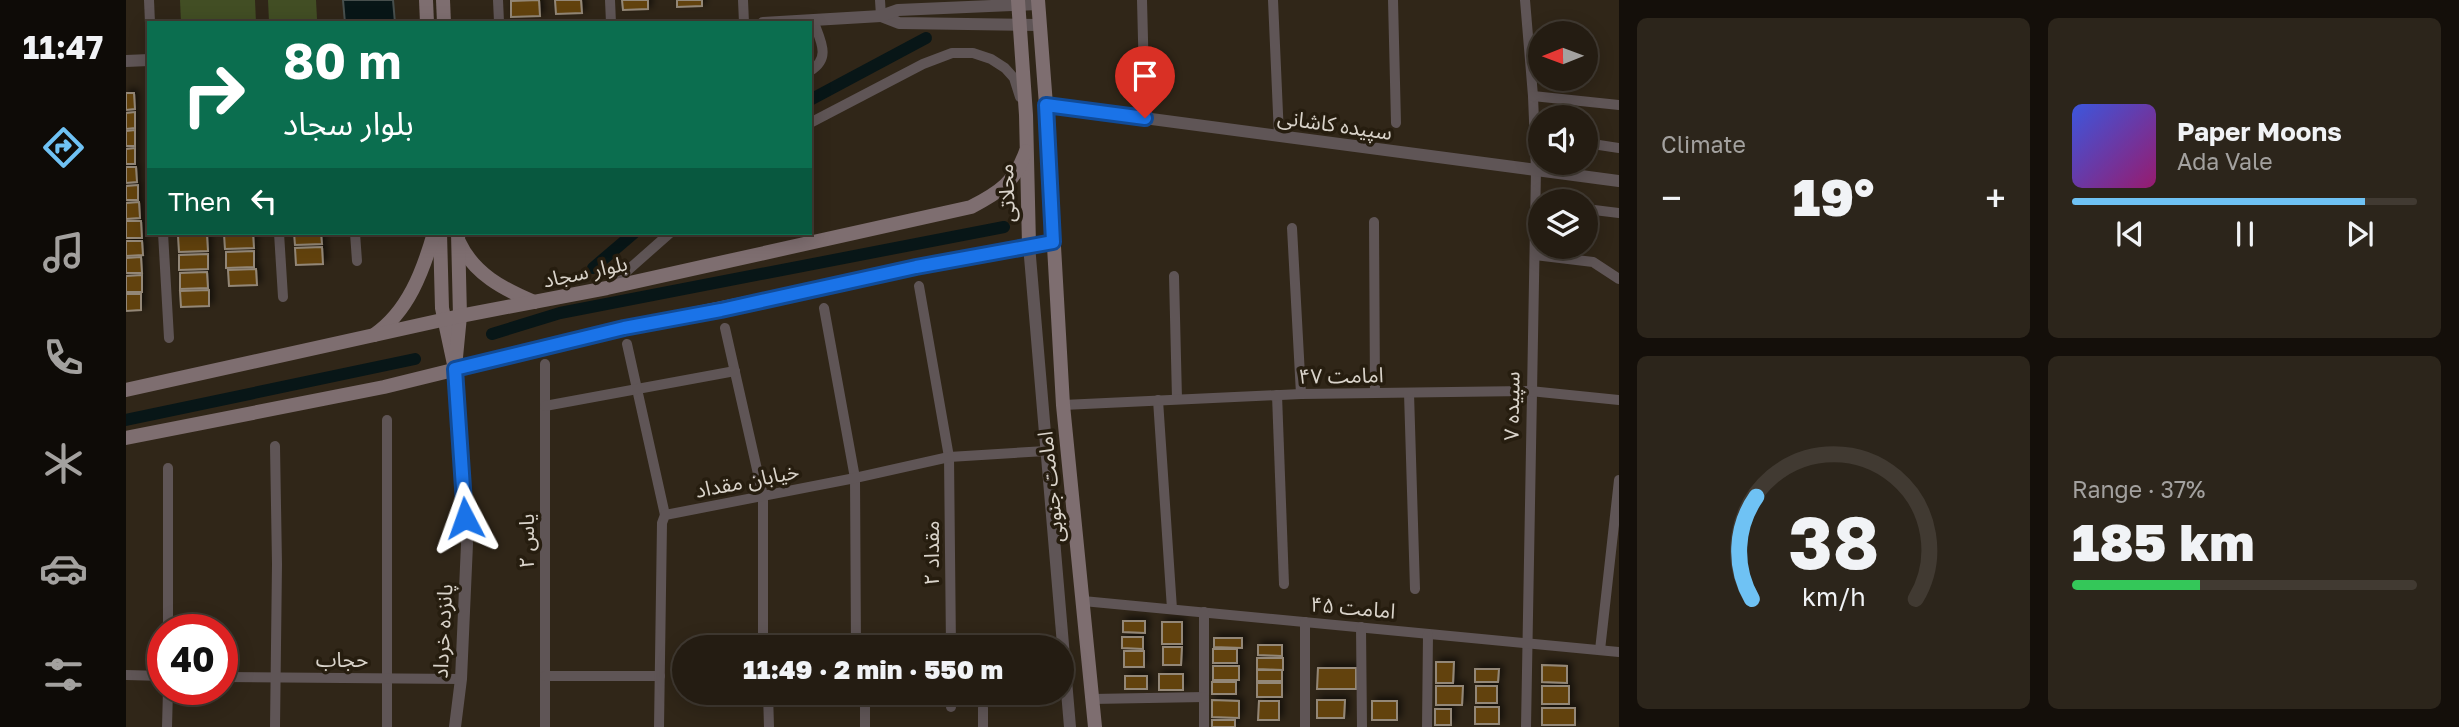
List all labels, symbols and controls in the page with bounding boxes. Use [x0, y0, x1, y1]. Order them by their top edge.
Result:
north arrow [1528, 21, 1598, 91]
map controls [1528, 21, 1598, 259]
text: 11:47 [23, 28, 103, 66]
text: 80 m [283, 31, 401, 90]
pin [1115, 46, 1175, 118]
icon: right [168, 49, 259, 140]
icon: arrive [1126, 57, 1164, 95]
street label: سپیده کاشانی [1276, 103, 1394, 146]
text: بلوار سجاد [283, 104, 414, 142]
button: sound [1528, 105, 1598, 175]
text: Paper Moons [2177, 116, 2342, 147]
icon: directions [39, 123, 88, 172]
text: Climate [1661, 130, 1746, 158]
text: Ada Vale [2177, 147, 2273, 175]
street label: محلاتی [992, 163, 1020, 223]
text: 19° [1793, 165, 1874, 227]
text: − [1661, 175, 1682, 220]
text: + [1985, 175, 2006, 220]
icon: left [245, 182, 283, 220]
text: Then [168, 186, 231, 217]
button: layers [1528, 189, 1598, 259]
icon: previous [2111, 215, 2149, 253]
icon: pause [2226, 215, 2264, 253]
icon: next [2341, 215, 2379, 253]
icon: music [39, 228, 88, 277]
street label: بلوار سجاد [540, 249, 630, 293]
icon: phone [39, 333, 88, 382]
street label: امامت ۴۷ [1298, 361, 1384, 389]
street label: سپیده ۷ [1497, 371, 1526, 441]
street label: امامت جنوبی [1031, 430, 1069, 544]
icon: climate [39, 439, 88, 488]
street label: خیابان مقداد [693, 457, 801, 503]
text: Range · 37% [2072, 475, 2205, 503]
position arrow [428, 481, 502, 555]
text: 38 [1788, 498, 1879, 585]
text: 185 km [2072, 510, 2255, 572]
street label: یاس ۲ [513, 513, 539, 569]
street label: مقداد ۲ [918, 521, 944, 585]
icon: car [39, 544, 88, 593]
text: km/h [1802, 580, 1865, 611]
street label: پانزده خرداد [427, 583, 459, 679]
street label: امامت ۴۵ [1309, 590, 1397, 624]
speed limit sign: 40 [147, 614, 238, 705]
street label: حجاب [316, 646, 368, 672]
icon: filters [39, 650, 88, 699]
text: 11:49 · 2 min · 550 m [743, 654, 1003, 685]

